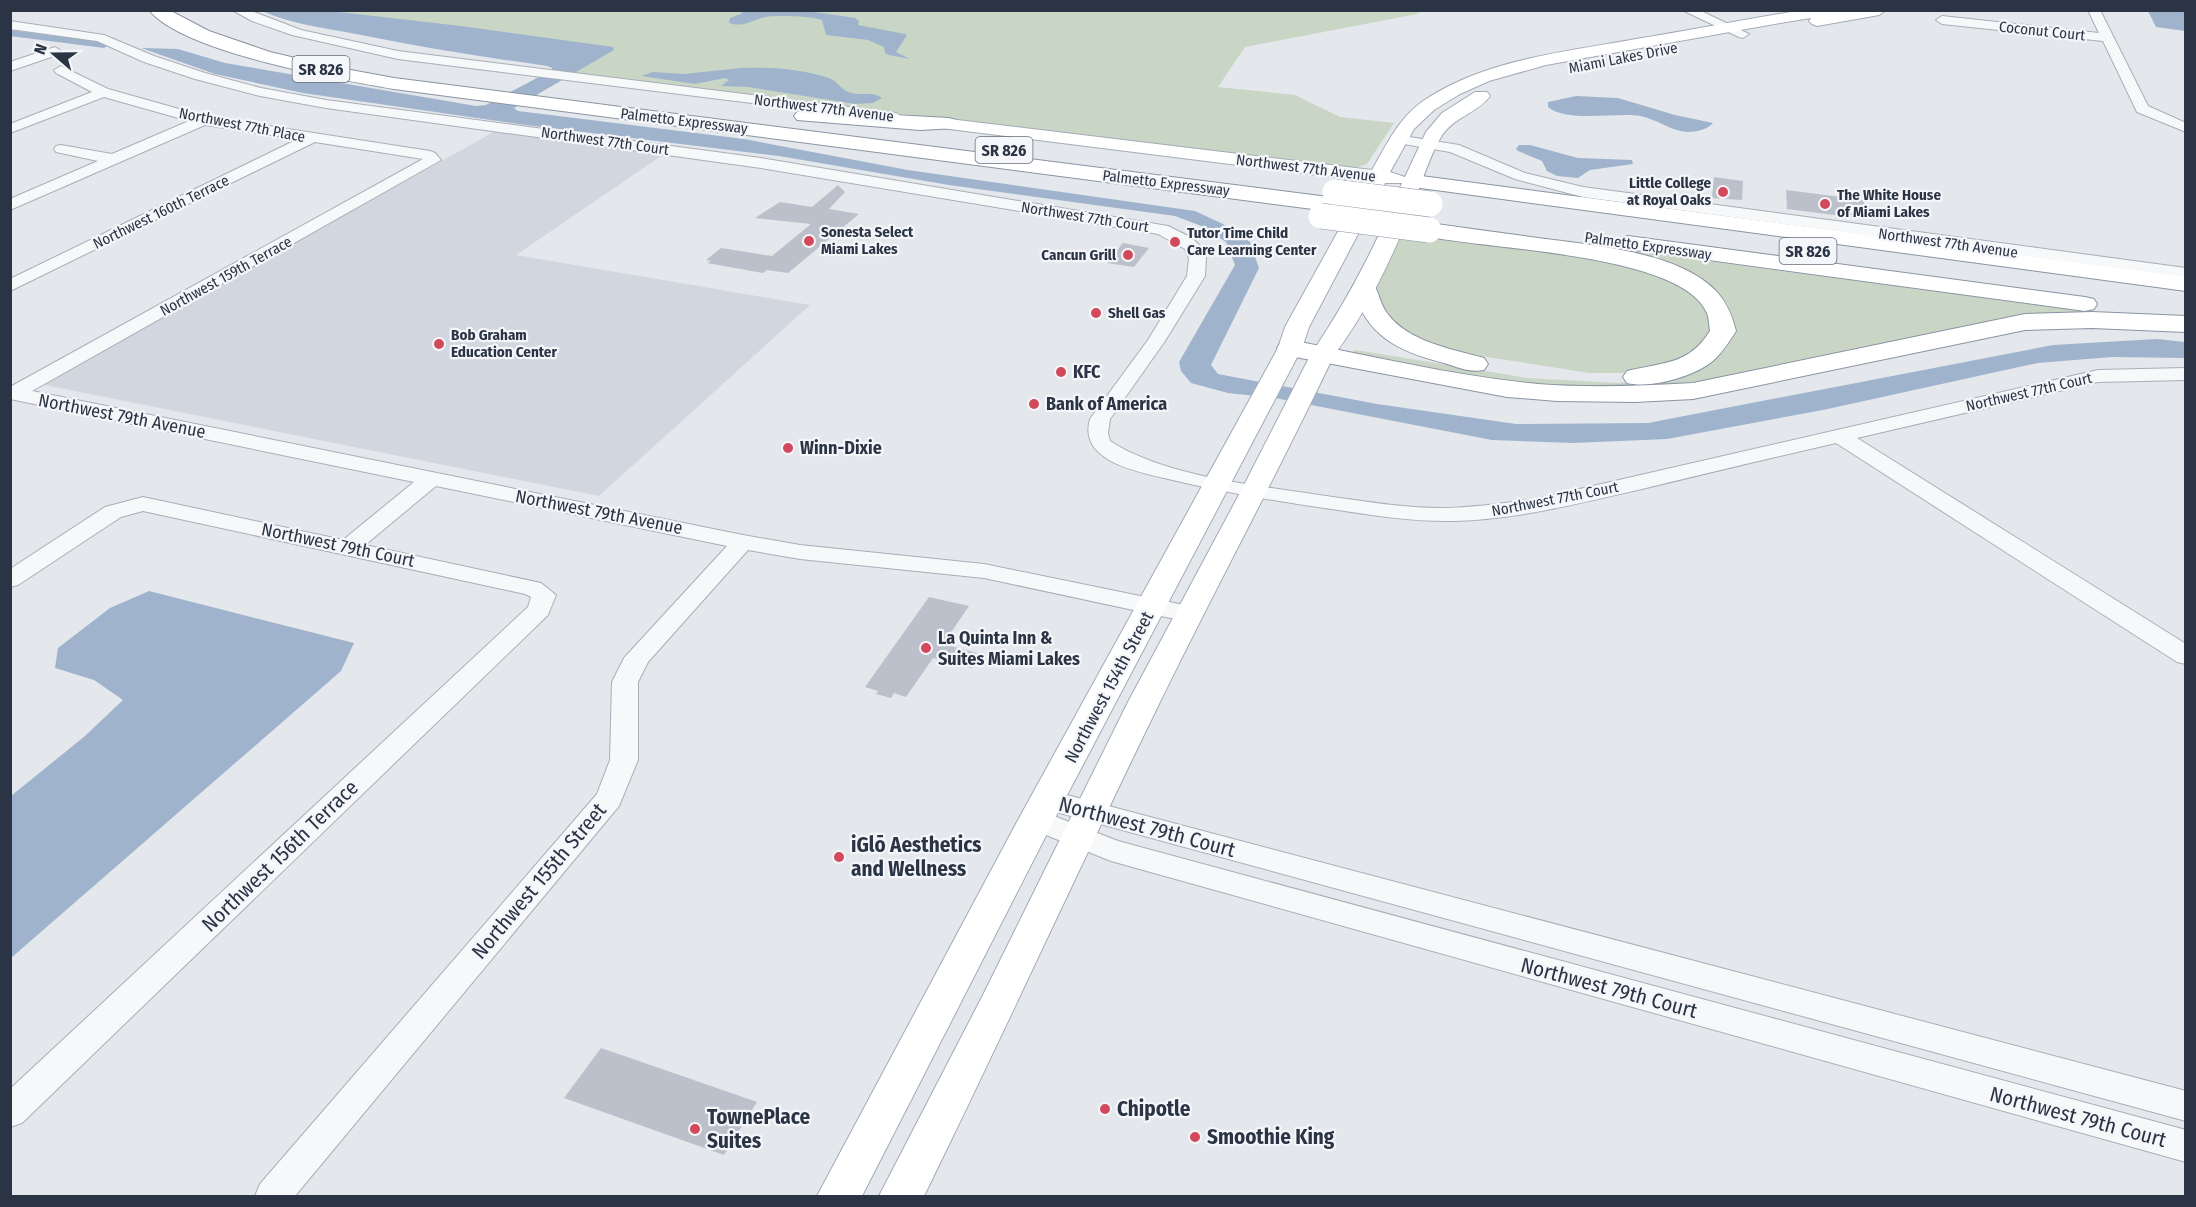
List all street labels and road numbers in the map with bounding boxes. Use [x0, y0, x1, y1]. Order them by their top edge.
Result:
street label: Coconut Court [1998, 18, 2086, 44]
street label: Miami Lakes Drive [1567, 39, 1679, 77]
road number: SR 826 [292, 56, 350, 82]
street label: Northwest 77th Avenue [753, 90, 895, 126]
street label: Northwest 77th Place [177, 104, 307, 146]
street label: Palmetto Expressway [619, 104, 749, 138]
street label: Northwest 77th Court [540, 123, 670, 159]
road number: SR 826 [976, 137, 1032, 163]
street label: Northwest 77th Avenue [1235, 150, 1377, 186]
street label: Palmetto Expressway [1101, 166, 1231, 200]
street label: Northwest 160th Terrace [90, 171, 232, 253]
street label: Northwest 77th Court [1020, 198, 1150, 236]
street label: Northwest 77th Avenue [1877, 224, 2019, 262]
street label: Palmetto Expressway [1583, 228, 1713, 264]
street label: Northwest 159th Terrace [157, 232, 295, 320]
road number: SR 826 [1780, 238, 1836, 264]
street label: Northwest 77th Court [1964, 369, 2094, 415]
street label: Northwest 79th Avenue [36, 389, 208, 443]
street label: Northwest 77th Court [1490, 478, 1620, 520]
street label: Northwest 79th Avenue [513, 485, 685, 539]
street label: Northwest 79th Court [260, 518, 417, 572]
street label: Northwest 154th Street [1060, 607, 1158, 767]
street label: Northwest 156th Terrace [196, 775, 364, 937]
street label: Northwest 79th Court [1056, 791, 1238, 863]
street label: Northwest 155th Street [466, 798, 612, 964]
street label: Northwest 79th Court [1518, 952, 1700, 1024]
street label: Northwest 79th Court [1987, 1081, 2169, 1153]

